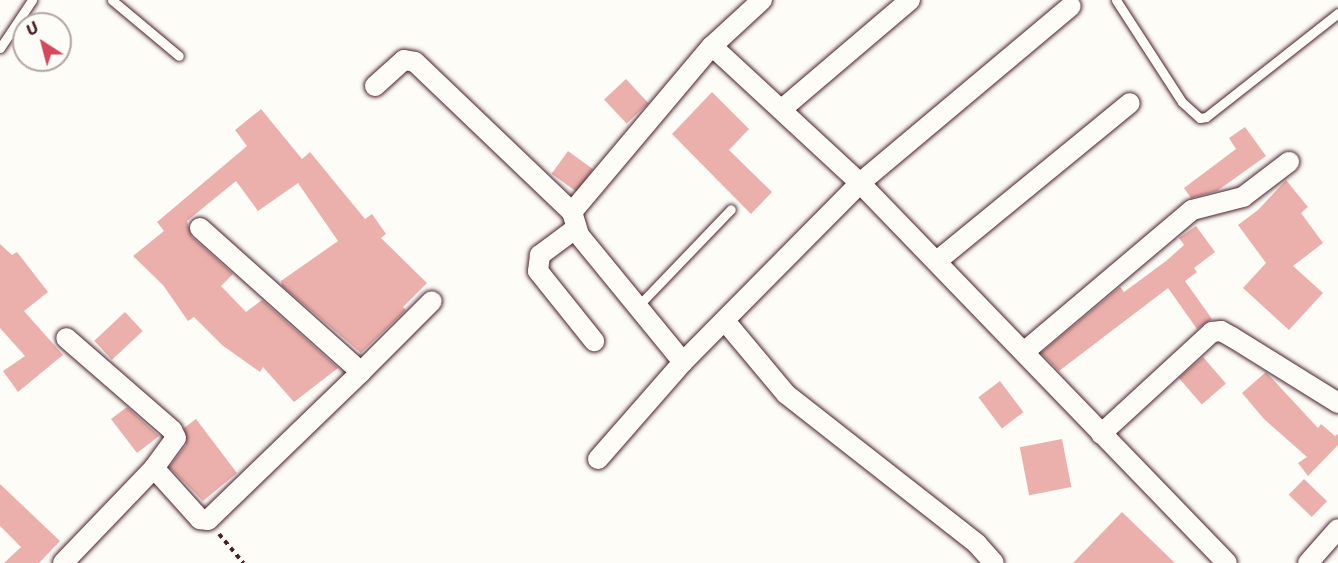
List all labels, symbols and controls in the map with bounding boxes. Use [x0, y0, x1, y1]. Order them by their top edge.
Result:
north arrow [12, 12, 72, 72]
text: U [19, 14, 45, 43]

